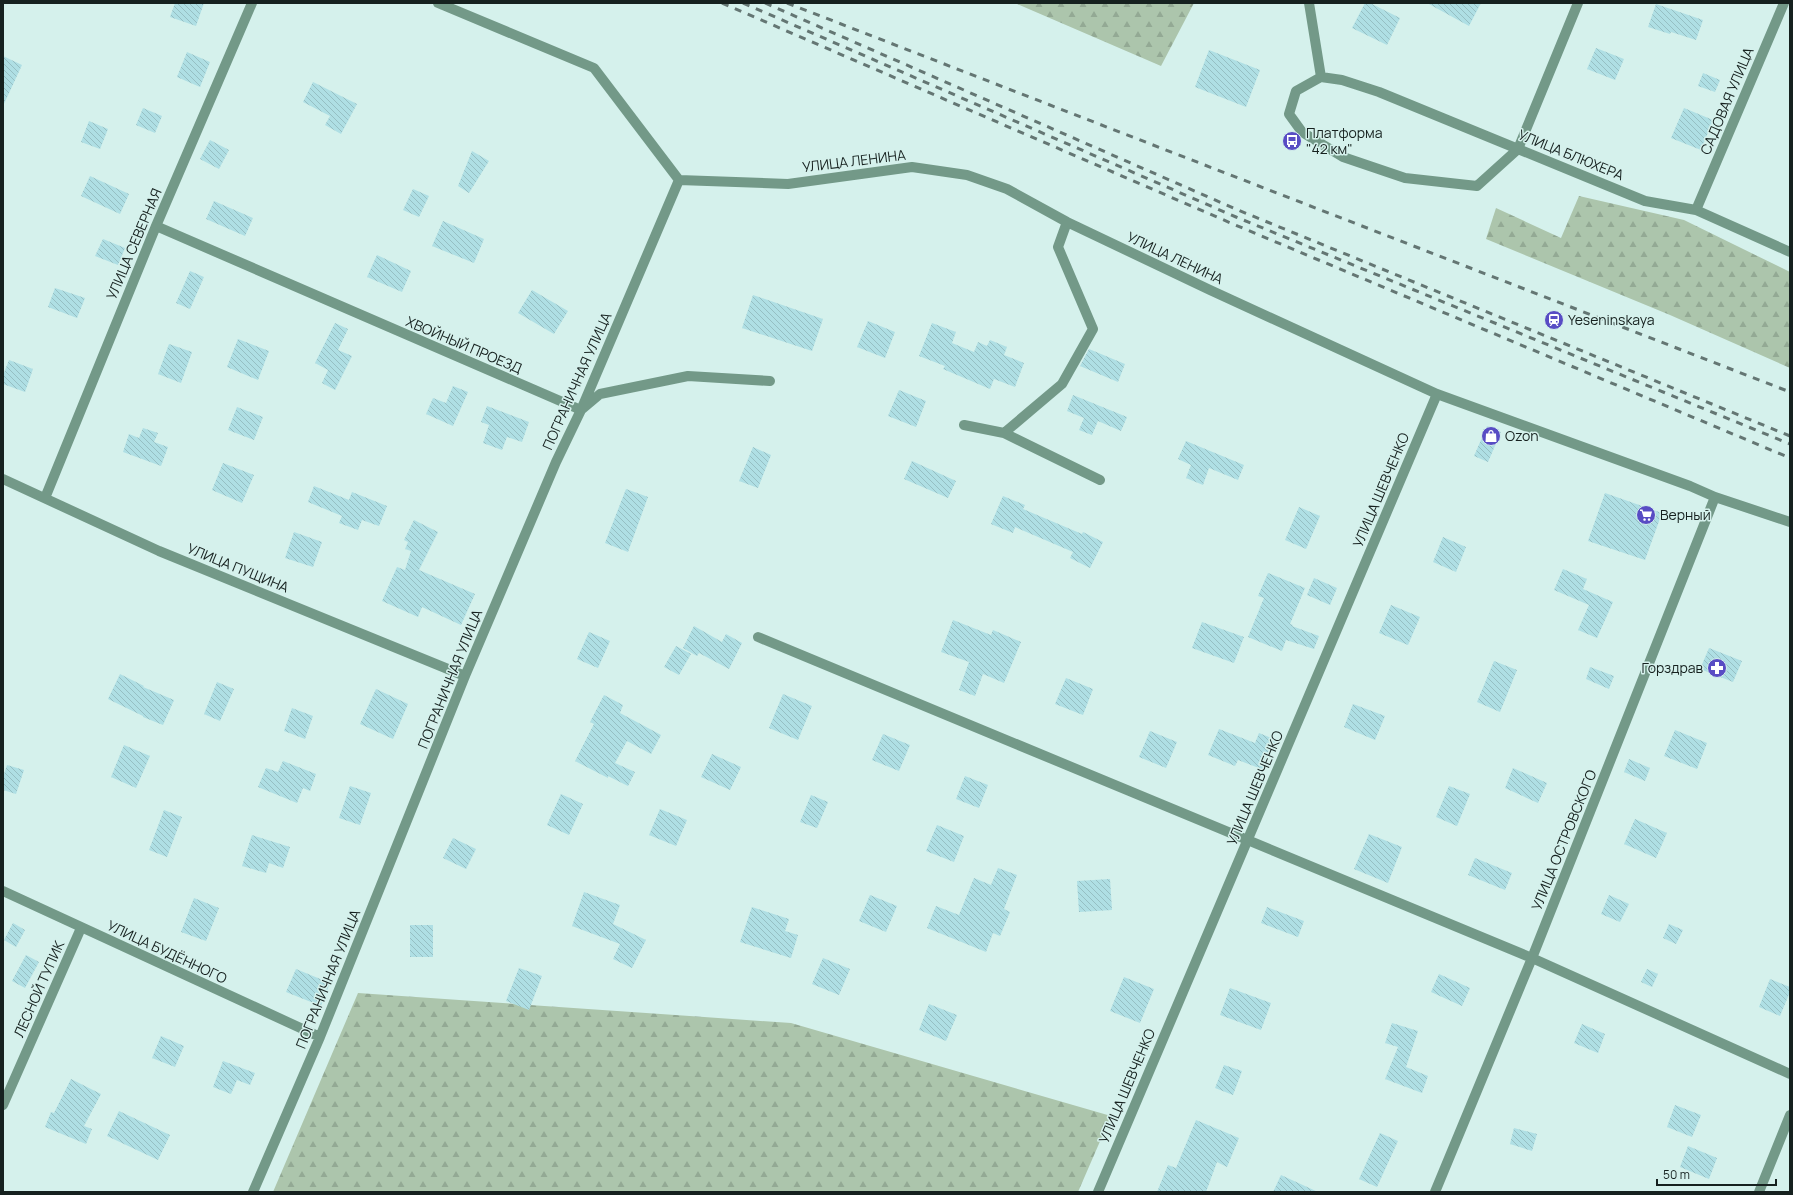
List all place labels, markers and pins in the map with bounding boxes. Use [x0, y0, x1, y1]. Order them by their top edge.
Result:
place label: Платформа "42 км" [1306, 123, 1383, 158]
bus stop icon: Платформа "42 км" [1281, 130, 1303, 152]
station icon: Yeseninskaya [1543, 309, 1565, 331]
place label: Yeseninskaya [1568, 310, 1655, 329]
shop icon: Ozon [1480, 425, 1502, 447]
place label: Ozon [1505, 426, 1539, 445]
supermarket icon: Верный [1635, 504, 1657, 526]
place label: Верный [1660, 505, 1711, 524]
pharmacy icon: Горздрав [1706, 657, 1728, 679]
place label: Горздрав [1641, 658, 1703, 677]

